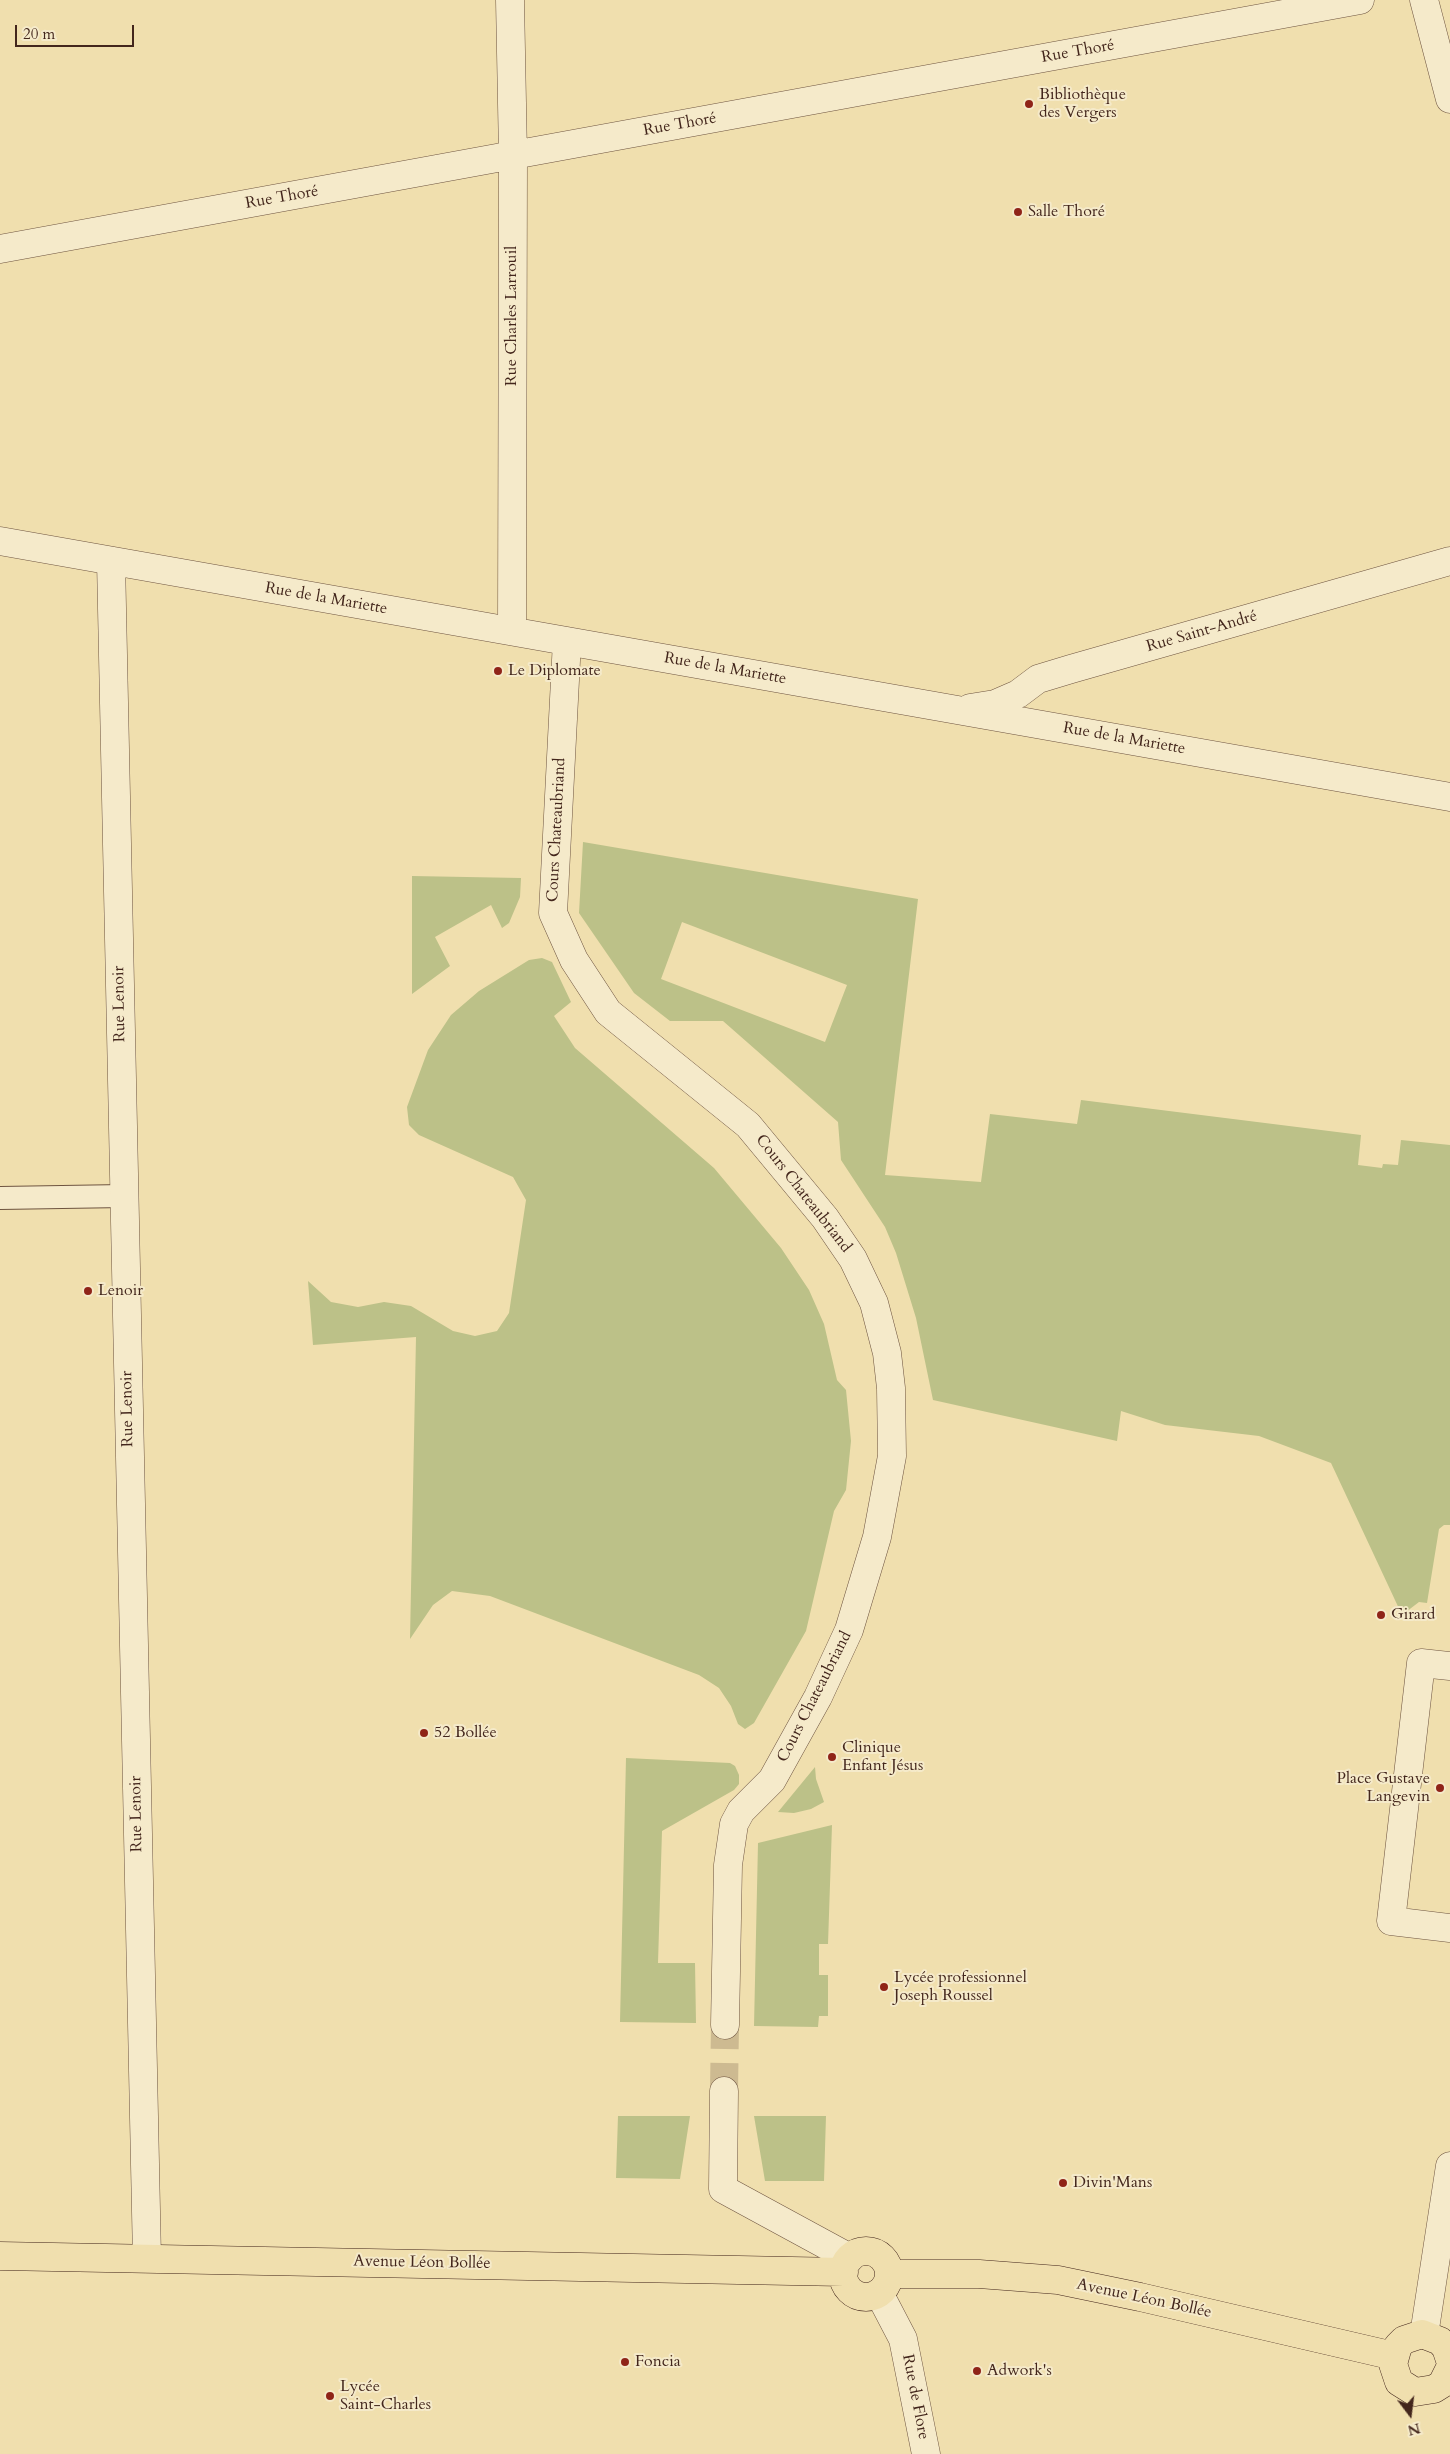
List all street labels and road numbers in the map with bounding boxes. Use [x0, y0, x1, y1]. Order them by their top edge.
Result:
street label: Rue Thoré [1040, 36, 1116, 68]
street label: Rue Thoré [642, 109, 718, 141]
street label: Rue Thoré [244, 182, 320, 214]
street label: Rue Charles Larrouil [502, 246, 522, 386]
street label: Rue de la Mariette [263, 579, 389, 619]
street label: Rue Saint-André [1144, 607, 1260, 657]
street label: Rue de la Mariette [662, 649, 788, 689]
street label: Rue de la Mariette [1061, 719, 1187, 759]
street label: Cours Chateaubriand [544, 757, 570, 903]
street label: Rue Lenoir [110, 966, 130, 1042]
street label: Cours Chateaubriand [751, 1131, 855, 1257]
street label: Rue Lenoir [118, 1371, 138, 1447]
street label: Cours Chateaubriand [774, 1628, 856, 1766]
street label: Rue Lenoir [127, 1776, 147, 1852]
street label: Avenue Léon Bollée [353, 2252, 491, 2274]
street label: Avenue Léon Bollée [1075, 2275, 1213, 2323]
street label: Rue de Flore [897, 2353, 933, 2441]

